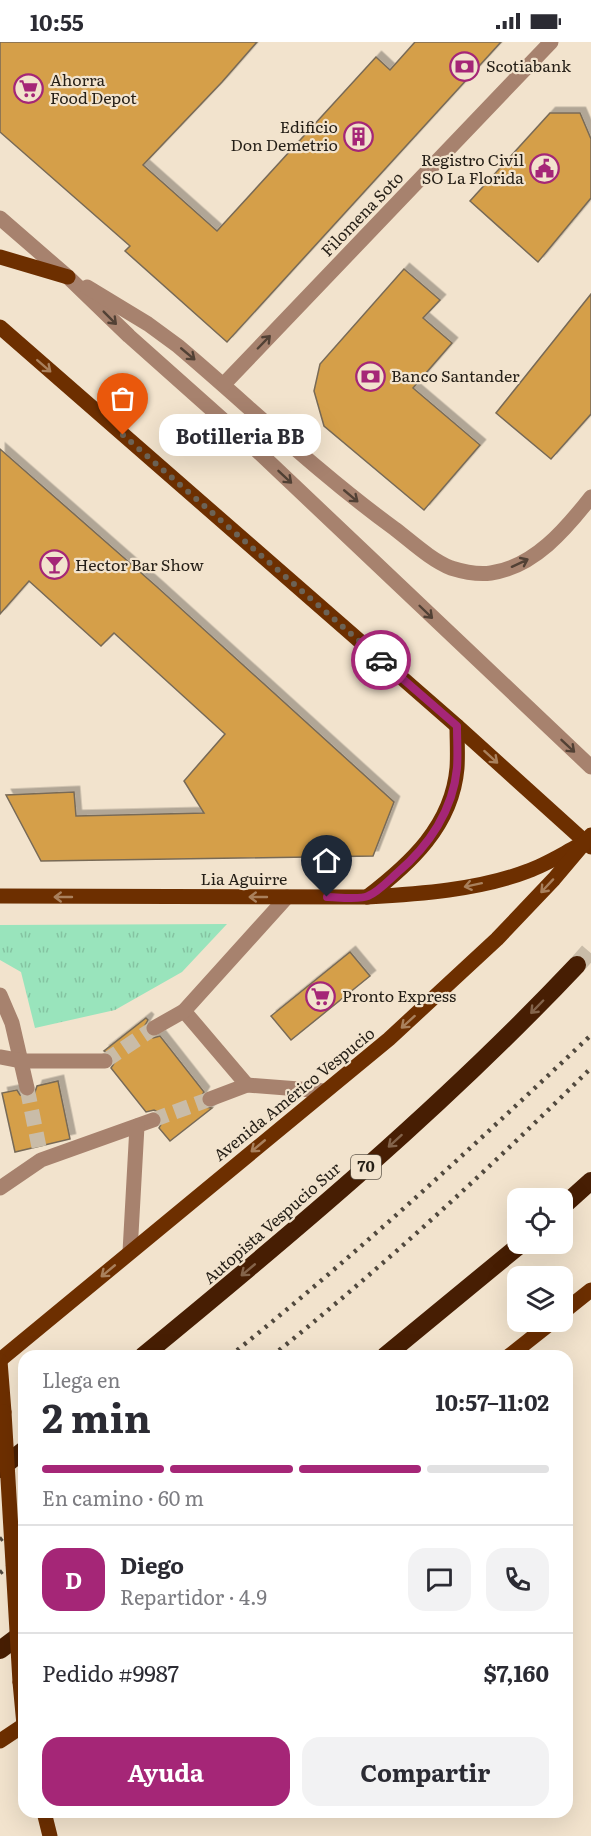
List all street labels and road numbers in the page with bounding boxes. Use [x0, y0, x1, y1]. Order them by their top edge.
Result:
street label: Filomena Soto [314, 165, 408, 261]
street label: Lia Aguirre [201, 866, 287, 890]
street label: Avenida Américo Vespucio [207, 1020, 379, 1166]
street label: Autopista Vespucio Sur [197, 1155, 346, 1289]
road number: 70 [351, 1155, 381, 1179]

